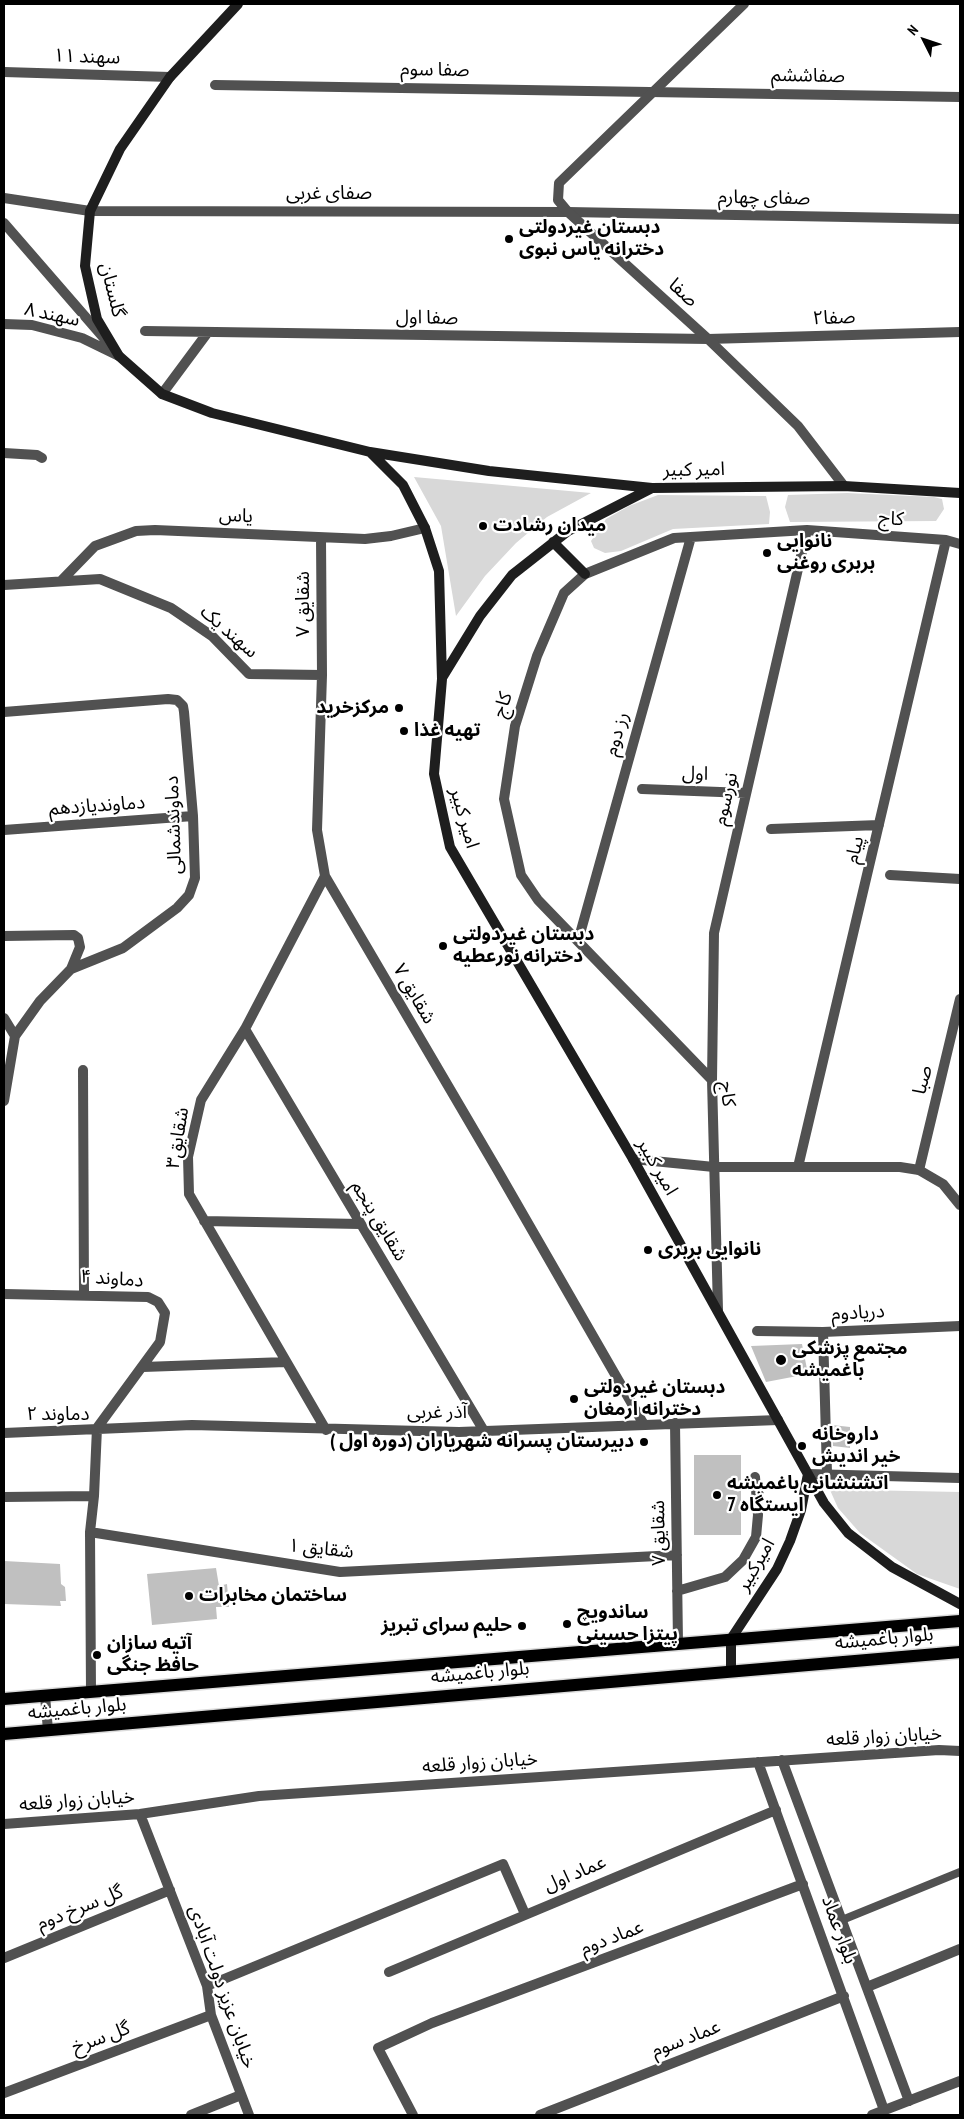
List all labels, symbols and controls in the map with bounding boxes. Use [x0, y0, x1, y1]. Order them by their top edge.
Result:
north arrow [899, 15, 949, 65]
text: N [903, 21, 922, 39]
street label: سهند ۱۱ [53, 44, 121, 70]
street label: صفا سوم [400, 58, 470, 82]
street label: صفاششم [771, 64, 845, 88]
street label: صفای غربی [286, 183, 372, 205]
street label: صفای چهارم [718, 186, 810, 210]
place label: دبستان غیردولتی دخترانه یاس نبوی [519, 217, 664, 261]
marker: دبستان غیردولتی دخترانه یاس نبوی [503, 233, 515, 245]
street label: گلستان [94, 260, 130, 320]
street label: صفا [663, 274, 703, 312]
street label: سهند ۸ [22, 298, 82, 332]
street label: صفا اول [396, 306, 458, 330]
street label: صفا۲ [812, 306, 856, 330]
street label: امیر کبیر [663, 458, 725, 482]
street label: یاس [218, 504, 254, 528]
street label: کاج [877, 507, 905, 531]
place label: میدان رشادت [493, 515, 606, 537]
marker: میدان رشادت [477, 520, 489, 532]
place label: نانوایی بربری روغنی [777, 531, 875, 575]
marker: نانوایی بربری روغنی [761, 547, 773, 559]
street label: شقایق ۷ [293, 571, 315, 637]
street label: سهند یک [195, 601, 263, 663]
street label: کاج [488, 689, 518, 721]
place label: مرکزخرید [316, 697, 389, 719]
marker: مرکزخرید [393, 702, 405, 714]
street label: رز دوم [600, 709, 634, 759]
place label: تهیه غذا [414, 720, 481, 742]
marker: تهیه غذا [398, 725, 410, 737]
street label: اول [682, 762, 708, 786]
street label: نورسوم [709, 770, 743, 828]
street label: دماوندشمالی [161, 775, 187, 875]
street label: امیر کبیر [444, 785, 484, 851]
street label: دماوندیازدهم [48, 791, 146, 821]
street label: پیام [841, 834, 869, 866]
place label: دبستان غیردولتی دخترانه نورعطیه [453, 924, 594, 968]
marker: دبستان غیردولتی دخترانه نورعطیه [437, 940, 449, 952]
street label: شقایق ۷ [388, 960, 440, 1028]
street label: صبا [908, 1063, 938, 1097]
street label: کاج [714, 1080, 740, 1108]
street label: شقایق۳ [162, 1106, 194, 1170]
street label: امیر کبیر [632, 1134, 682, 1200]
street label: شقایق پنجم [346, 1177, 412, 1265]
place label: نانوایی بربری [658, 1239, 761, 1261]
marker: نانوایی بربری [642, 1244, 654, 1256]
street label: دماوند ۴ [80, 1265, 144, 1293]
street label: دریادوم [831, 1300, 885, 1326]
place label: مجتمع پزشکی باغمیشه [792, 1338, 908, 1382]
marker: مجتمع پزشکی باغمیشه [774, 1353, 788, 1367]
place label: دبستان غیردولتی دخترانه ارمغان [584, 1377, 725, 1421]
marker: دبستان غیردولتی دخترانه ارمغان [568, 1393, 580, 1405]
street label: آذر غربی [407, 1402, 467, 1424]
street label: دماوند ۲ [26, 1404, 90, 1426]
place label: داروخانه خیر اندیش [812, 1424, 900, 1468]
place label: دبیرستان پسرانه شهریاران (دوره اول ) [330, 1431, 634, 1453]
marker: دبیرستان پسرانه شهریاران (دوره اول ) [638, 1436, 650, 1448]
marker: داروخانه خیر اندیش [796, 1440, 808, 1452]
place label: اتشنشانی باغمیشه ایستگاه 7 [727, 1473, 888, 1517]
marker: اتشنشانی باغمیشه ایستگاه 7 [711, 1489, 723, 1501]
street label: شقایق ۷ [647, 1500, 671, 1566]
street label: شقایق ۱ [287, 1534, 355, 1564]
street label: امیرکبیر [732, 1534, 780, 1596]
place label: ساختمان مخابرات [199, 1585, 347, 1607]
marker: ساختمان مخابرات [183, 1590, 195, 1602]
place label: ساندویچ پیتزا حسینی [577, 1602, 678, 1646]
place label: حلیم سرای تبریز [381, 1615, 512, 1637]
marker: ساندویچ پیتزا حسینی [561, 1618, 573, 1630]
marker: حلیم سرای تبریز [516, 1620, 528, 1632]
street label: بلوار باغمیشه [834, 1623, 934, 1655]
place label: آتیه سازان حافظ جنگی [107, 1633, 199, 1677]
marker: آتیه سازان حافظ جنگی [91, 1649, 103, 1661]
street label: بلوار باغمیشه [430, 1657, 530, 1689]
street label: بلوار باغمیشه [27, 1693, 127, 1725]
street label: خیابان زوار قلعه [826, 1723, 942, 1751]
street label: خیابان زوار قلعه [421, 1748, 539, 1778]
street label: خیابان زوار قلعه [18, 1786, 136, 1816]
street label: عماد اول [540, 1851, 610, 1897]
street label: گل سرخ دوم [34, 1880, 126, 1936]
street label: بلوار عماد [816, 1893, 862, 1967]
street label: خیابان عزیز دولت آبادی [183, 1902, 261, 2072]
street label: عماد دوم [577, 1916, 647, 1960]
street label: عماد سوم [648, 2015, 724, 2063]
street label: گل سرخ [69, 2017, 133, 2059]

